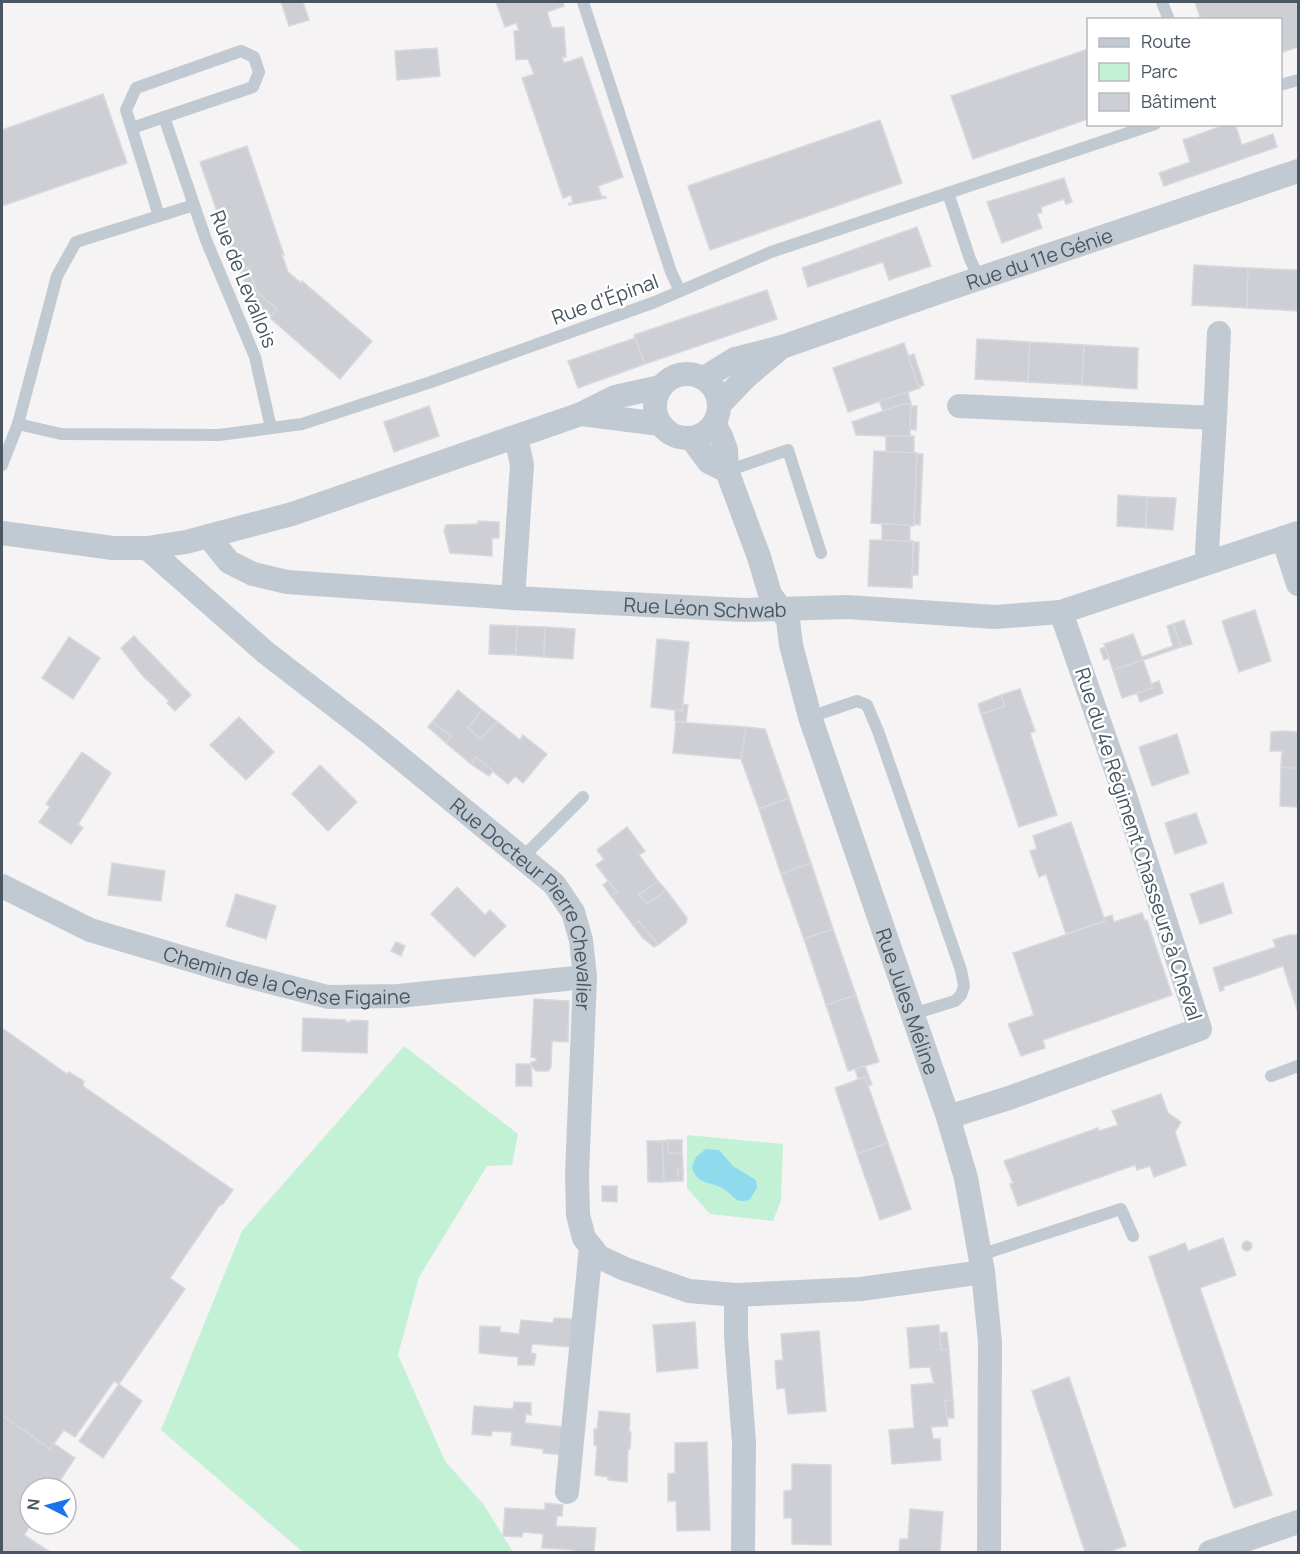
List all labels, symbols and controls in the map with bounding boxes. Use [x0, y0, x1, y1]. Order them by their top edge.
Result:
legend [1087, 18, 1282, 126]
text: Route [1141, 29, 1191, 53]
text: Parc [1141, 59, 1178, 83]
text: Bâtiment [1141, 89, 1217, 113]
street label: Rue de Levallois [204, 206, 284, 352]
street label: Rue du 11e Génie [962, 221, 1116, 295]
street label: Rue d'Épinal [548, 267, 662, 331]
street label: Rue Léon Schwab [623, 590, 787, 624]
street label: Rue du 4e Régiment Chasseurs à Cheval [1069, 664, 1209, 1024]
street label: Rue Docteur Pierre Chevalier [445, 791, 599, 1011]
street label: Rue Jules Méline [870, 924, 946, 1078]
street label: Chemin de la Cense Figaine [160, 939, 412, 1010]
north arrow [18, 1476, 78, 1536]
text: N [22, 1498, 45, 1511]

